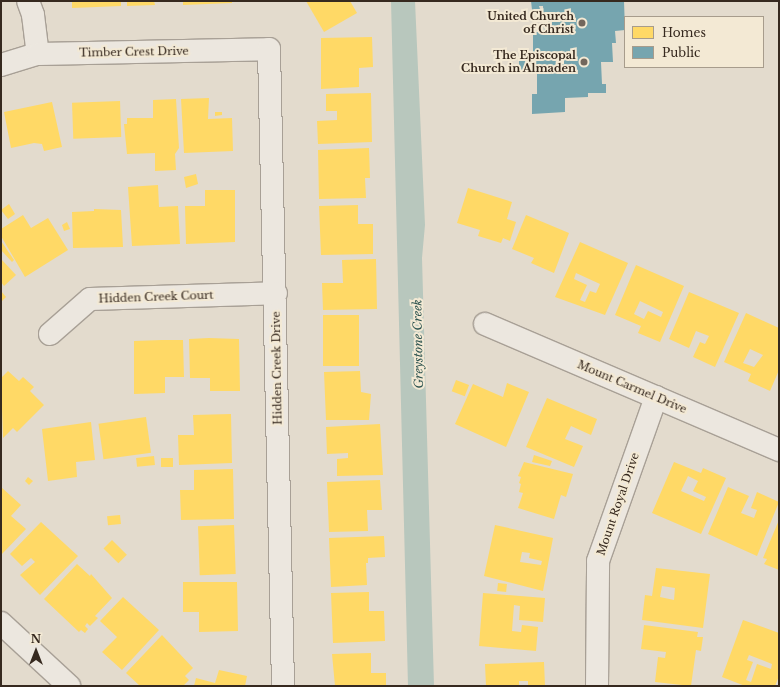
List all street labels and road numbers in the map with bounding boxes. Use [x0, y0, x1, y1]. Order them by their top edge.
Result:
street label: Timber Crest Drive [79, 44, 189, 60]
street label: Hidden Creek Court [98, 288, 214, 306]
street label: Hidden Creek Drive [269, 311, 285, 425]
street label: Mount Carmel Drive [575, 358, 689, 416]
street label: Mount Royal Drive [594, 451, 642, 557]

